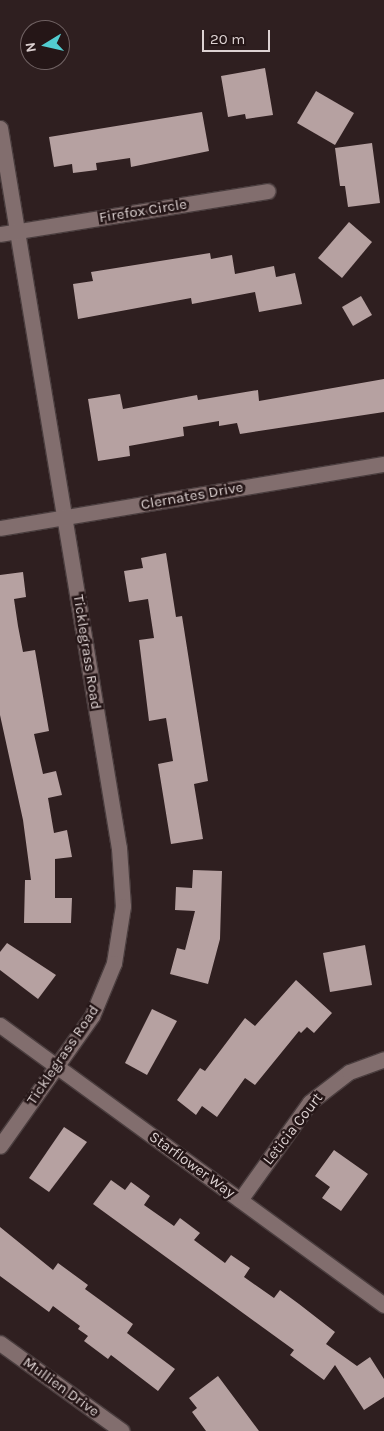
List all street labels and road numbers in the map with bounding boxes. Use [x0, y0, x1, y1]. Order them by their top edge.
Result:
street label: Firefox Circle [98, 195, 188, 227]
street label: Clernates Drive [139, 478, 245, 514]
street label: Ticklegrass Road [69, 593, 105, 711]
street label: Ticklegrass Road [23, 1002, 103, 1108]
street label: Leticia Court [259, 1089, 327, 1169]
street label: Starflower Way [146, 1128, 238, 1202]
street label: Mullien Drive [19, 1353, 103, 1421]

